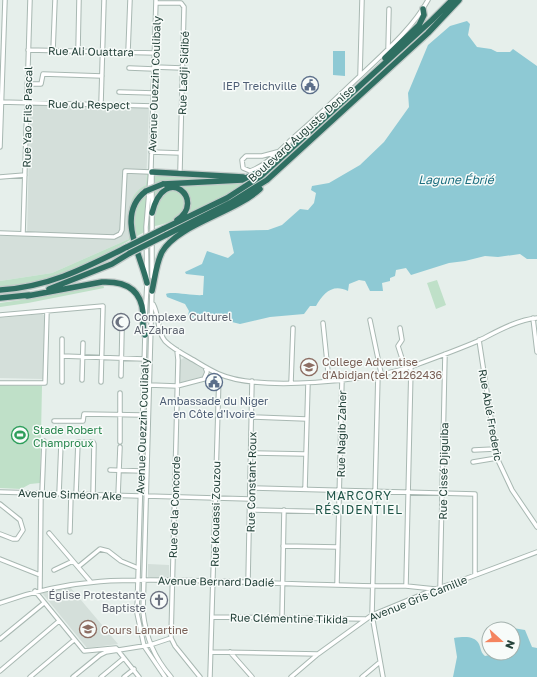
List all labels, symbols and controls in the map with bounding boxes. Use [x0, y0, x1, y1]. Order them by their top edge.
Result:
street label: Avenue Ouezzin Coulibaly [145, 16, 163, 152]
street label: Rue Ladji Sidibé [175, 31, 191, 115]
street label: Rue Ali Ouattara [48, 44, 134, 58]
street label: Rue Yao Fils Pascal [20, 66, 34, 168]
public building icon: IEP Treichville [300, 75, 320, 95]
place label: IEP Treichville [223, 79, 297, 92]
street label: Boulevard Auguste Denise [245, 82, 357, 184]
street label: Rue du Respect [48, 97, 130, 111]
water label: Lagune Ébrié [418, 172, 495, 187]
place label: Complexe Culturel Al-Zahraa [134, 310, 232, 336]
mosque icon: Complexe Culturel Al-Zahraa [111, 312, 131, 332]
place label: College Adventise d'Abidjan(tel 21262436 [322, 355, 443, 381]
school or university icon: College Adventise d'Abidjan(tel 21262436 [299, 357, 319, 377]
street label: Avenue Ouezzin Coulibaly [133, 358, 151, 494]
street label: Rue Ablé Frederic [477, 368, 505, 462]
public building icon: Ambassade du Niger en Côte d'Ivoire [204, 372, 224, 392]
street label: Rue Nagib Zaher [334, 390, 348, 478]
place label: Ambassade du Niger en Côte d'Ivoire [160, 394, 269, 420]
street label: Rue Cissé Djiguiba [436, 422, 450, 520]
place label: Stade Robert Champroux [33, 423, 102, 449]
sports icon: Stade Robert Champroux [10, 425, 30, 445]
street label: Rue Constant Roux [244, 431, 258, 533]
street label: Rue de la Concorde [166, 456, 182, 558]
street label: Rue Kouassi Zouzou [208, 461, 222, 567]
street label: Avenue Siméon Ake [18, 486, 122, 502]
district label: MARCORY RÉSIDENTIEL [315, 488, 403, 517]
street label: Avenue Gris Camille [367, 572, 469, 624]
street label: Avenue Bernard Dadié [158, 573, 274, 589]
place label: Église Protestante Baptiste [49, 588, 146, 614]
church icon: Église Protestante Baptiste [149, 590, 169, 610]
street label: Rue Clémentine Tikida [230, 610, 348, 626]
school or university icon: Cours Lamartine [78, 619, 98, 639]
north arrow [481, 621, 521, 661]
place label: Cours Lamartine [101, 623, 188, 636]
text: N [503, 639, 518, 651]

